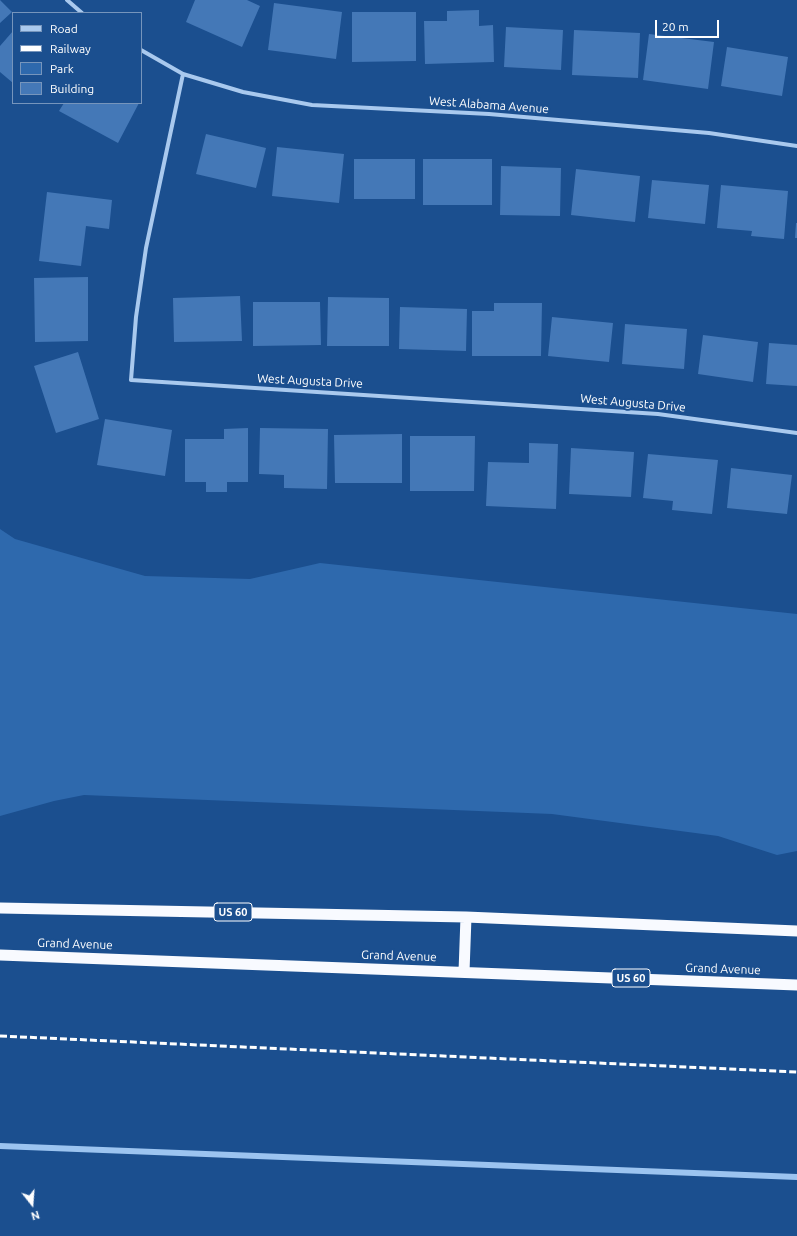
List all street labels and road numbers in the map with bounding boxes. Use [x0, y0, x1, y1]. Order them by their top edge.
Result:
street label: West Alabama Avenue [429, 94, 549, 116]
street label: West Augusta Drive [257, 371, 363, 391]
street label: West Augusta Drive [580, 391, 686, 415]
road number: US 60 [214, 903, 252, 921]
street label: Grand Avenue [37, 935, 113, 953]
street label: Grand Avenue [361, 947, 437, 965]
street label: Grand Avenue [685, 960, 761, 978]
road number: US 60 [612, 969, 650, 987]

